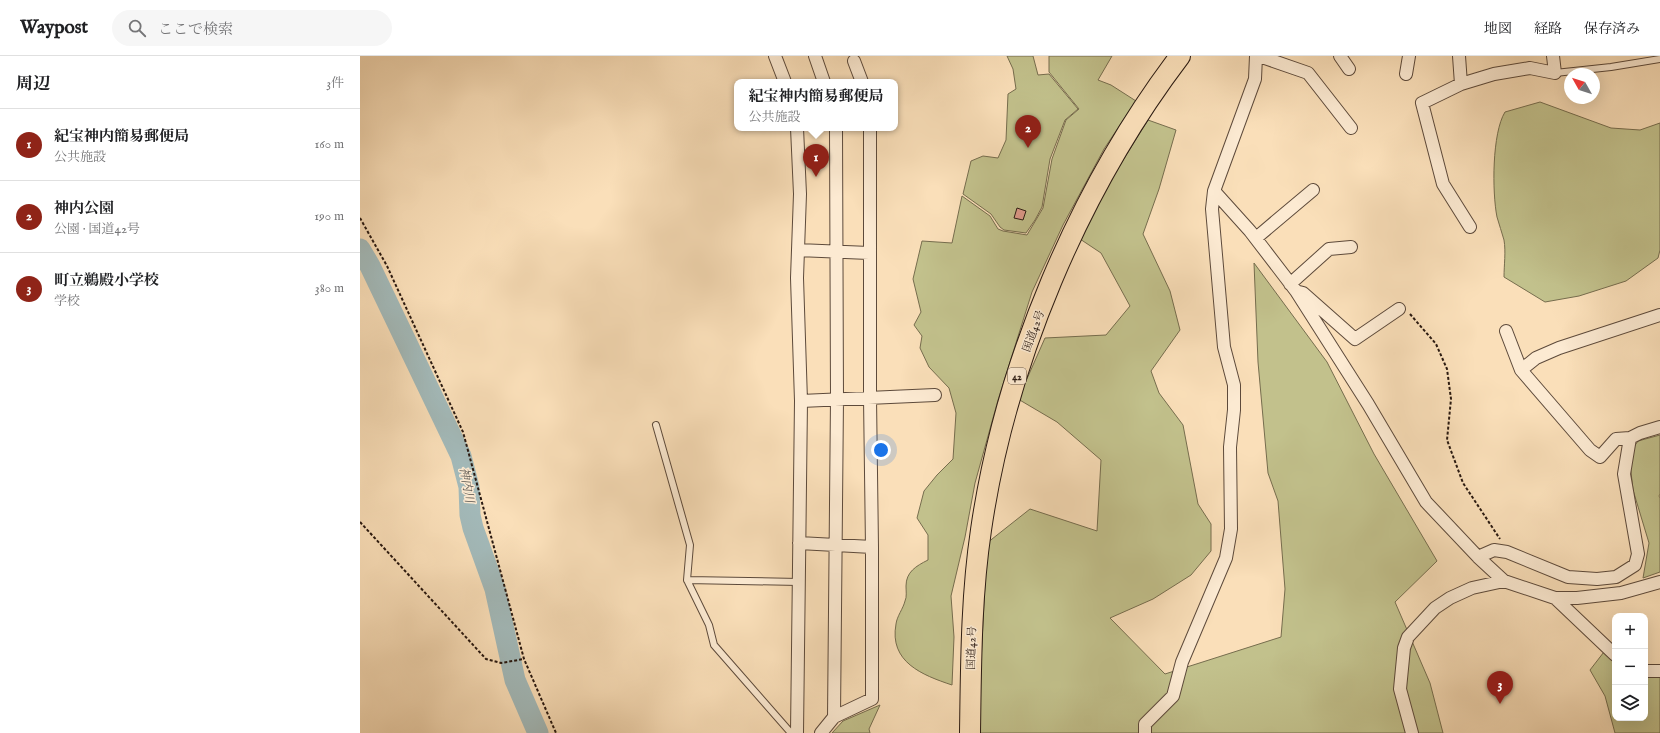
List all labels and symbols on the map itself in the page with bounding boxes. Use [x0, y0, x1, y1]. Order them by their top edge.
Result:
north arrow [1564, 68, 1600, 104]
pin: 2 [1015, 115, 1041, 148]
pin: 1 [803, 144, 829, 177]
street label: 国道42号 [1020, 308, 1048, 354]
road number: 42 [1008, 368, 1026, 384]
your location [871, 440, 891, 460]
water label: 神内川 [456, 466, 477, 506]
street label: 国道42号 [964, 626, 980, 670]
pin: 3 [1487, 671, 1513, 704]

